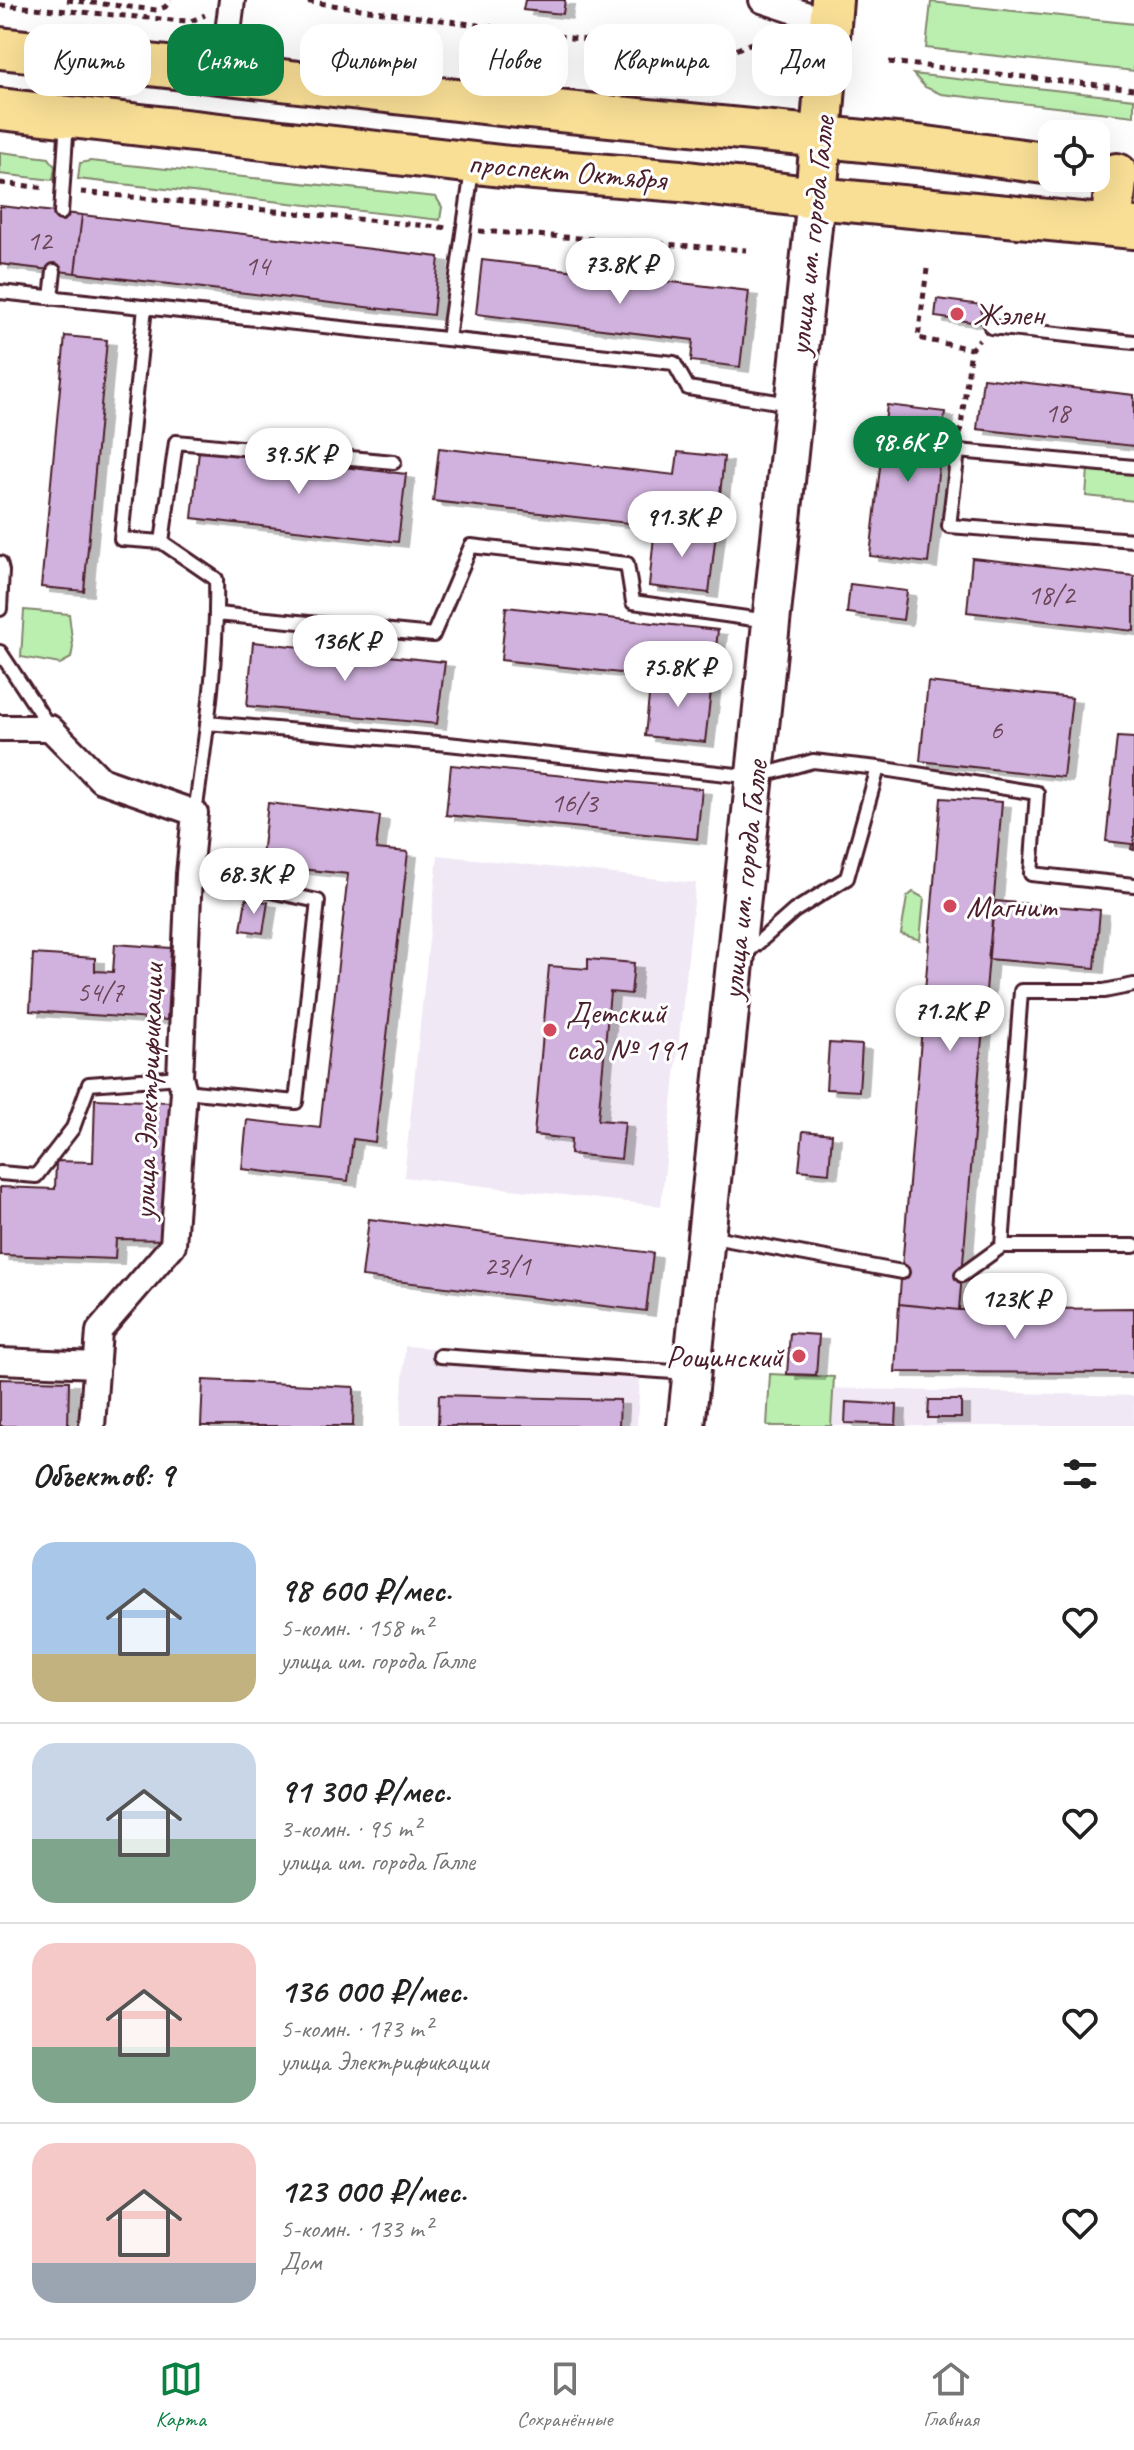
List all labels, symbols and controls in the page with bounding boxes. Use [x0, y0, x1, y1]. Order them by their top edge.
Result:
chip: Купить [24, 24, 151, 96]
chip: Снять [167, 24, 284, 96]
chip: Фильтры [300, 24, 443, 96]
chip: Новое [459, 24, 568, 96]
chip: Квартира [584, 24, 736, 96]
chip: Дом [752, 24, 852, 96]
street label: улица им. города Галле [778, 112, 844, 359]
map controls [1038, 120, 1110, 192]
button: locate [1038, 120, 1110, 192]
street label: проспект Октября [466, 142, 670, 200]
house number: 12 [26, 223, 54, 258]
pin: 73.8K ₽ [546, 238, 694, 306]
text: 73.8K ₽ [583, 247, 657, 280]
house number: 14 [244, 248, 272, 283]
place label: Жэлен [973, 294, 1046, 335]
marker: Жэлен [948, 305, 966, 323]
house number: 18 [1044, 395, 1072, 430]
pin: 98.6K ₽ [834, 416, 982, 484]
text: 98.6K ₽ [871, 425, 945, 458]
pin: 39.5K ₽ [225, 428, 373, 496]
text: 39.5K ₽ [263, 437, 335, 470]
pin: 91.3K ₽ [608, 491, 756, 559]
text: 91.3K ₽ [646, 500, 718, 533]
house number: 18/2 [1027, 577, 1077, 612]
pin: 136K ₽ [280, 615, 410, 683]
text: 136K ₽ [311, 624, 379, 657]
pin: 75.8K ₽ [604, 641, 752, 709]
text: 75.8K ₽ [642, 650, 714, 683]
house number: 6 [990, 712, 1004, 747]
street label: улица им. города Галле [711, 756, 777, 1003]
house number: 16/3 [550, 785, 600, 820]
pin: 68.3K ₽ [180, 848, 328, 916]
text: 68.3K ₽ [217, 857, 291, 890]
place label: Магнит [966, 886, 1058, 927]
marker: Магнит [941, 897, 959, 915]
street label: улица Электрификации [123, 961, 173, 1223]
house number: 54/7 [76, 974, 125, 1009]
pin: 71.2K ₽ [876, 985, 1024, 1053]
place label: Детский сад № 191 [566, 992, 688, 1070]
text: 71.2K ₽ [913, 994, 987, 1027]
marker: Детский сад № 191 [541, 1021, 559, 1039]
house number: 23/1 [483, 1248, 532, 1283]
pin: 123K ₽ [950, 1273, 1080, 1341]
text: 123K ₽ [981, 1282, 1049, 1315]
place label: Рощинский [666, 1336, 785, 1377]
marker: Рощинский [790, 1347, 808, 1365]
icon: filters [1058, 1452, 1102, 1496]
text: Объектов: 9 [32, 1453, 174, 1496]
text: 98 600 ₽/мес. [280, 1568, 452, 1611]
icon: home [96, 1574, 192, 1670]
icon: heart [1058, 1600, 1102, 1644]
text: 5-комн. · 158 m² [280, 1611, 432, 1644]
text: улица им. города Галле [280, 1644, 475, 1677]
text: 91 300 ₽/мес. [280, 1769, 451, 1812]
icon: home [96, 1775, 192, 1871]
icon: heart [1058, 1801, 1102, 1845]
text: 3-комн. · 95 m² [280, 1812, 420, 1845]
text: улица им. города Галле [280, 1845, 475, 1878]
text: 136 000 ₽/мес. [280, 1969, 467, 2012]
icon: home [96, 1975, 192, 2071]
icon: heart [1058, 2001, 1102, 2045]
text: 5-комн. · 173 m² [280, 2012, 432, 2045]
text: улица Электрификации [280, 2045, 488, 2078]
text: 123 000 ₽/мес. [280, 2169, 467, 2212]
icon: home [96, 2175, 192, 2271]
icon: heart [1058, 2201, 1102, 2245]
text: 5-комн. · 133 m² [280, 2212, 432, 2245]
text: Дом [280, 2245, 322, 2278]
tab: Карта [156, 2357, 206, 2433]
tab: Сохранённые [517, 2357, 612, 2433]
tab: Главная [923, 2357, 978, 2433]

